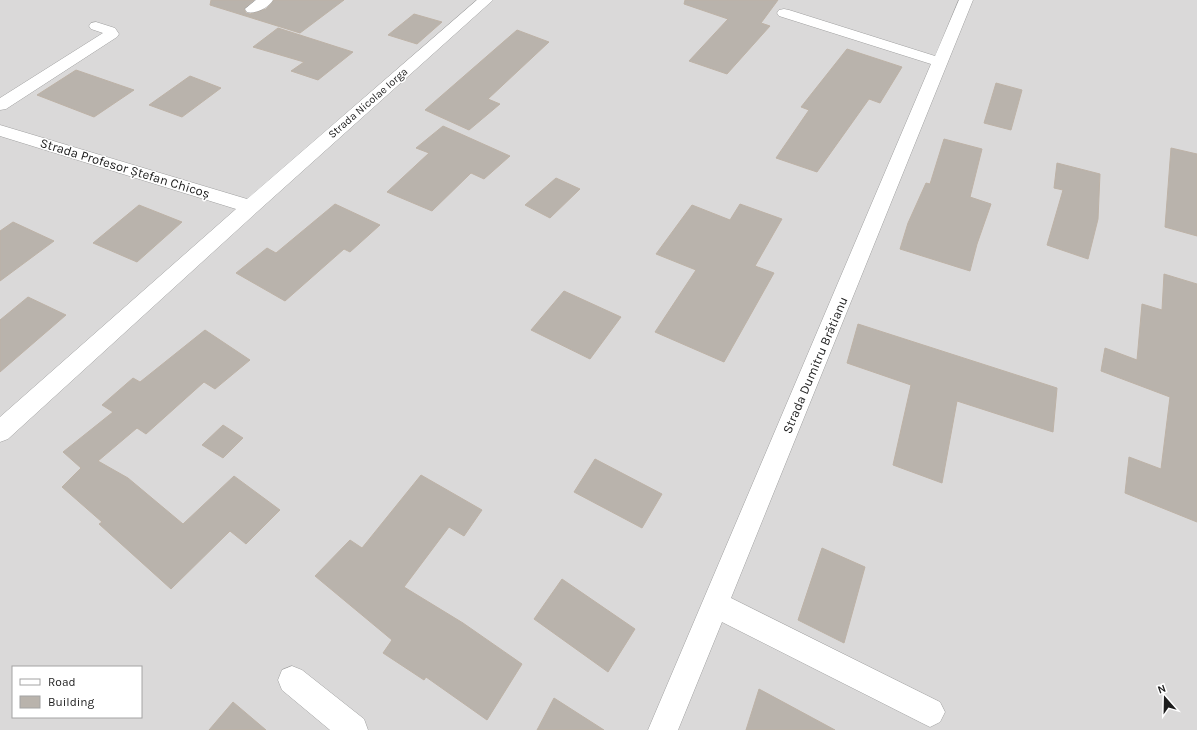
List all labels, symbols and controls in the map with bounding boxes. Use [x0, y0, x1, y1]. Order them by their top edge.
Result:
street label: Strada Nicolae Iorga [326, 65, 410, 141]
street label: Strada Profesor Ștefan Chicoș [38, 135, 212, 201]
street label: Strada Dumitru Brătianu [779, 294, 851, 436]
legend [12, 666, 142, 718]
text: Road [48, 675, 76, 689]
north arrow [1145, 678, 1185, 718]
text: N [1156, 682, 1168, 697]
text: Building [48, 695, 95, 709]

